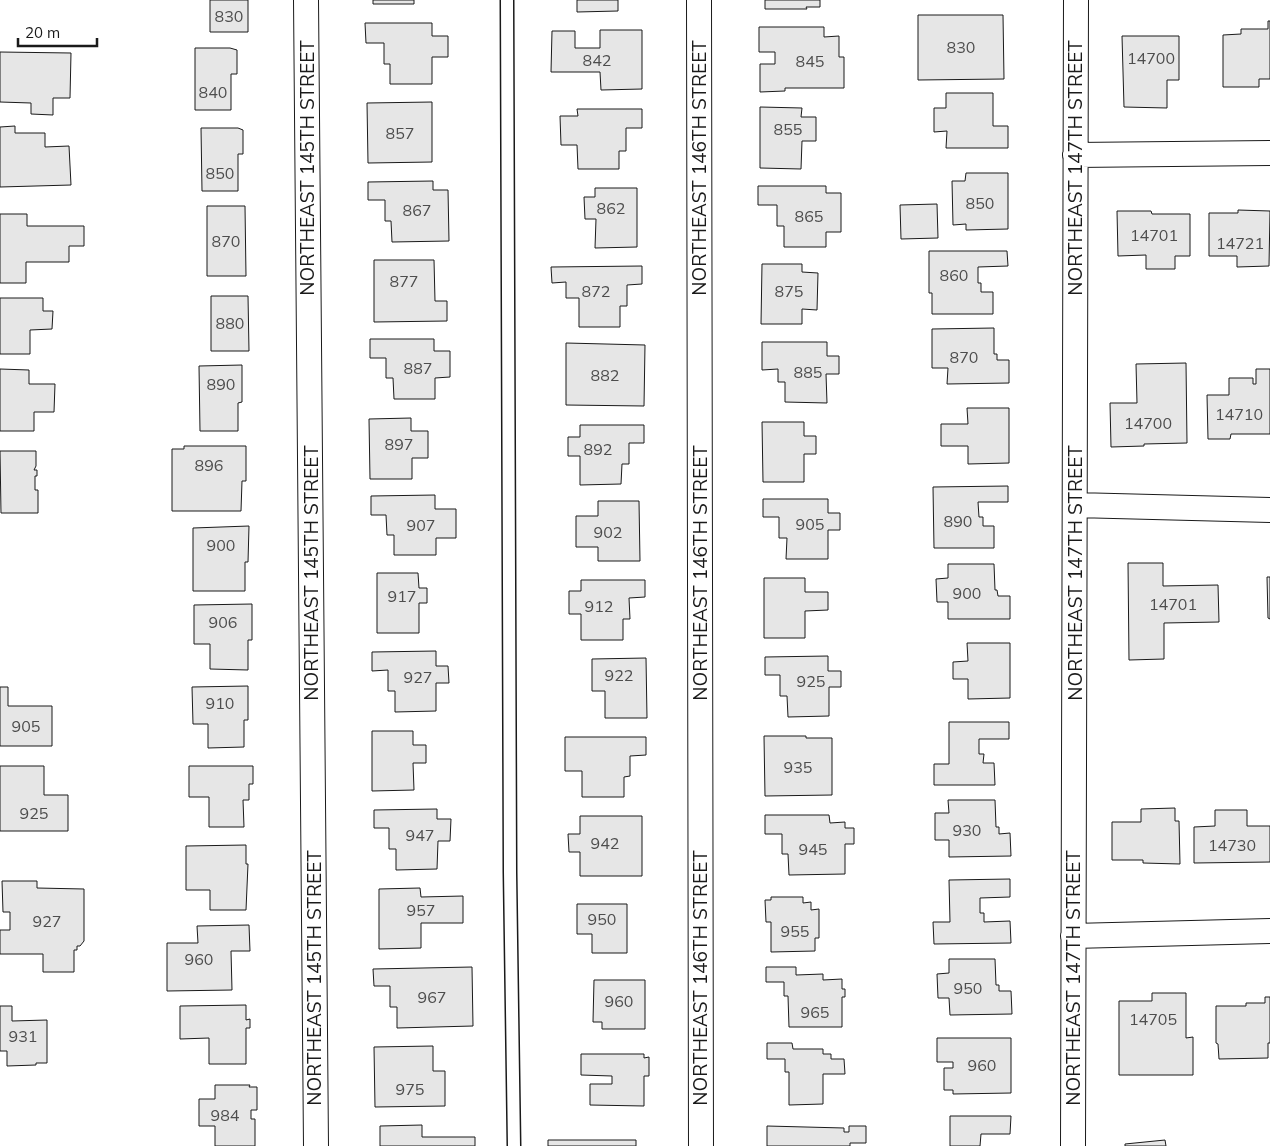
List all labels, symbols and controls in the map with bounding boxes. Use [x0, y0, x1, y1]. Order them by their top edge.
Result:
house number: 830 [215, 6, 243, 26]
scale bar [18, 15, 96, 47]
text: 20 m [25, 23, 60, 42]
house number: 830 [947, 37, 975, 57]
street label: NORTHEAST 145TH STREET [295, 40, 319, 296]
street label: NORTHEAST 146TH STREET [687, 40, 711, 296]
street label: NORTHEAST 147TH STREET [1063, 40, 1087, 296]
house number: 14700 [1127, 48, 1175, 68]
house number: 842 [583, 50, 611, 70]
house number: 845 [796, 51, 824, 71]
house number: 840 [199, 82, 227, 102]
house number: 855 [774, 119, 802, 139]
house number: 857 [386, 123, 414, 143]
house number: 850 [206, 163, 234, 183]
house number: 850 [966, 193, 994, 213]
house number: 862 [597, 198, 625, 218]
house number: 867 [403, 200, 431, 220]
house number: 865 [795, 206, 823, 226]
house number: 14701 [1130, 225, 1178, 245]
house number: 870 [212, 231, 240, 251]
house number: 14721 [1216, 233, 1264, 253]
house number: 860 [940, 265, 968, 285]
house number: 877 [390, 271, 418, 291]
house number: 872 [582, 281, 610, 301]
house number: 875 [775, 281, 803, 301]
house number: 880 [216, 313, 244, 333]
house number: 870 [950, 347, 978, 367]
house number: 887 [404, 358, 432, 378]
house number: 885 [794, 362, 822, 382]
house number: 882 [591, 365, 619, 385]
house number: 890 [207, 374, 235, 394]
house number: 14710 [1215, 404, 1263, 424]
house number: 14700 [1124, 413, 1172, 433]
house number: 897 [385, 434, 413, 454]
house number: 892 [584, 439, 612, 459]
street label: NORTHEAST 145TH STREET [299, 445, 323, 701]
street label: NORTHEAST 146TH STREET [688, 445, 712, 701]
street label: NORTHEAST 147TH STREET [1063, 445, 1087, 701]
house number: 896 [195, 455, 223, 475]
house number: 890 [944, 511, 972, 531]
house number: 905 [796, 514, 824, 534]
house number: 907 [407, 515, 435, 535]
house number: 902 [594, 522, 622, 542]
house number: 900 [207, 535, 235, 555]
house number: 900 [953, 583, 981, 603]
house number: 917 [388, 586, 416, 606]
house number: 14701 [1149, 594, 1197, 614]
house number: 912 [585, 596, 613, 616]
house number: 906 [209, 612, 237, 632]
house number: 922 [605, 665, 633, 685]
house number: 927 [404, 667, 432, 687]
house number: 925 [797, 671, 825, 691]
house number: 910 [206, 693, 234, 713]
house number: 905 [12, 716, 40, 736]
house number: 935 [784, 757, 812, 777]
house number: 925 [20, 803, 48, 823]
house number: 930 [953, 820, 981, 840]
house number: 947 [406, 825, 434, 845]
house number: 942 [591, 833, 619, 853]
house number: 14730 [1208, 835, 1256, 855]
house number: 945 [799, 839, 827, 859]
street label: NORTHEAST 145TH STREET [302, 850, 326, 1106]
street label: NORTHEAST 146TH STREET [688, 850, 712, 1106]
street label: NORTHEAST 147TH STREET [1061, 850, 1085, 1106]
house number: 957 [407, 900, 435, 920]
house number: 950 [588, 909, 616, 929]
house number: 927 [33, 911, 61, 931]
house number: 955 [781, 921, 809, 941]
house number: 960 [185, 949, 213, 969]
house number: 950 [954, 978, 982, 998]
house number: 967 [418, 987, 446, 1007]
house number: 960 [605, 991, 633, 1011]
house number: 965 [801, 1002, 829, 1022]
house number: 14705 [1129, 1009, 1177, 1029]
house number: 931 [9, 1026, 37, 1046]
house number: 960 [968, 1055, 996, 1075]
house number: 975 [396, 1079, 424, 1099]
house number: 984 [211, 1105, 240, 1125]

